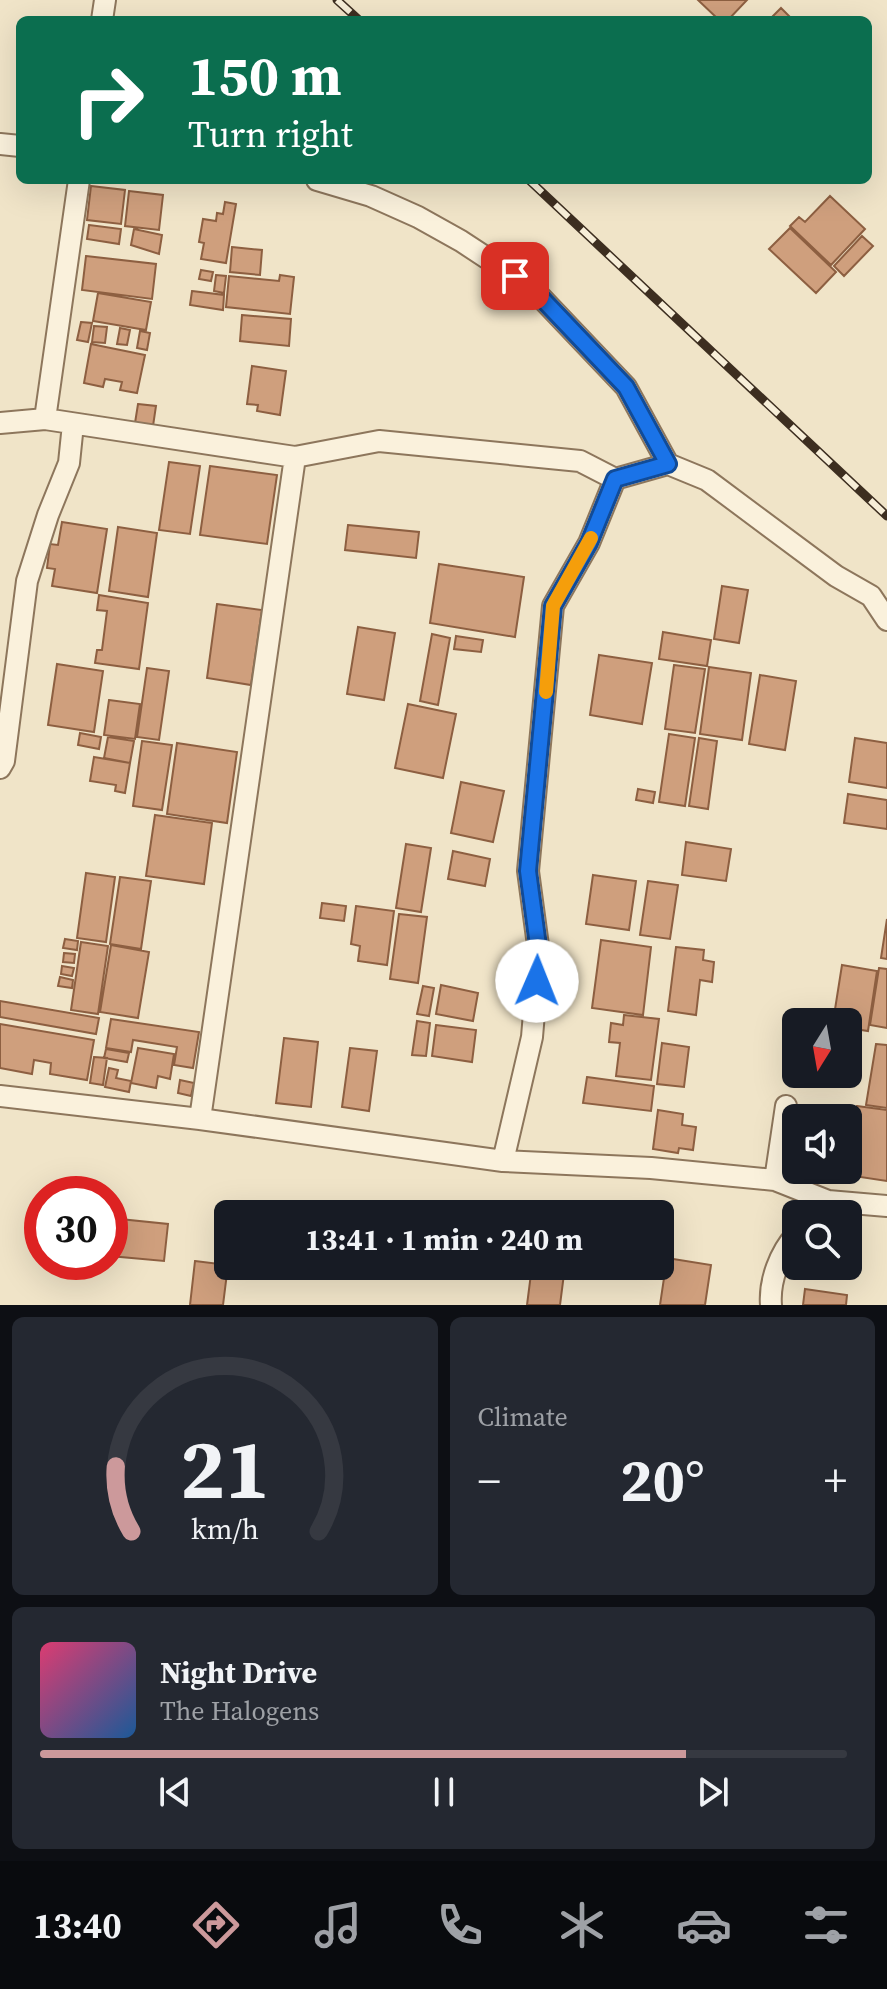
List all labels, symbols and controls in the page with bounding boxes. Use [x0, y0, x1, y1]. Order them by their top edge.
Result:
text: 150 m [188, 37, 342, 114]
icon: right [56, 48, 160, 152]
text: Turn right [188, 110, 353, 159]
pin [481, 242, 549, 310]
icon: arrive [493, 254, 537, 298]
position arrow [495, 939, 579, 1023]
north arrow [782, 1008, 862, 1088]
map controls [782, 1008, 862, 1280]
button: sound [782, 1104, 862, 1184]
speed limit sign: 30 [24, 1176, 128, 1280]
button: search [782, 1200, 862, 1280]
text: 13:41 · 1 min · 240 m [305, 1219, 583, 1260]
text: Climate [478, 1399, 568, 1435]
text: 21 [180, 1412, 270, 1526]
text: 20° [620, 1439, 705, 1521]
text: − [478, 1450, 501, 1511]
text: + [824, 1450, 847, 1511]
text: km/h [191, 1509, 259, 1549]
text: Night Drive [160, 1652, 317, 1693]
text: The Halogens [160, 1693, 319, 1729]
icon: previous [153, 1770, 197, 1814]
icon: pause [422, 1770, 466, 1814]
icon: next [691, 1770, 735, 1814]
icon: directions [188, 1897, 244, 1953]
icon: music [310, 1897, 366, 1953]
icon: phone [432, 1897, 488, 1953]
icon: climate [554, 1897, 610, 1953]
icon: car [676, 1897, 732, 1953]
icon: filters [798, 1897, 854, 1953]
text: 13:40 [33, 1901, 122, 1950]

